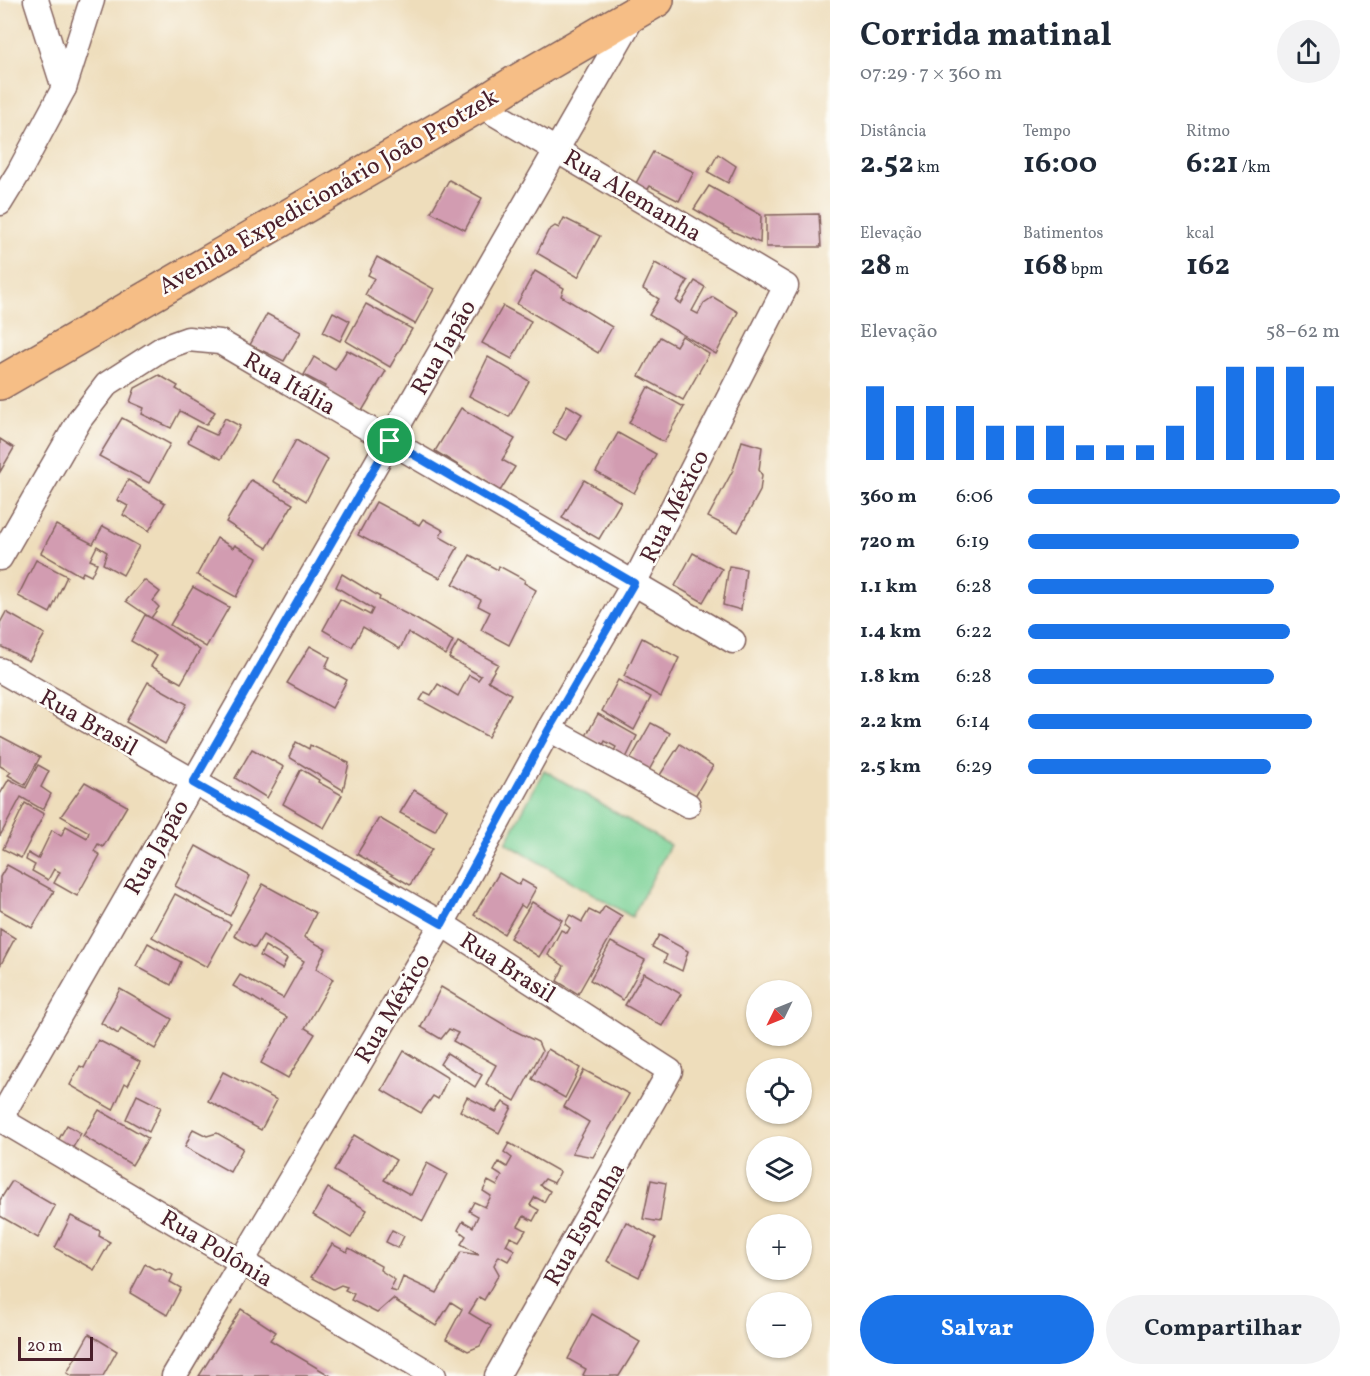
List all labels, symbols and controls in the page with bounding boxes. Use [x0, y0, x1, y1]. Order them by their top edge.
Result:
text: Corrida matinal [860, 14, 1112, 60]
button: share [1277, 20, 1340, 83]
text: 07:29 · 7 × 360 m [860, 60, 1002, 88]
street label: Avenida Expedicionário João Protzek [153, 81, 505, 304]
text: Distância [860, 121, 926, 143]
text: Tempo [1023, 121, 1071, 143]
text: Ritmo [1186, 121, 1230, 143]
street label: Rua Alemanha [556, 142, 708, 251]
text: 2.52 [860, 143, 914, 185]
text: 16:00 [1023, 143, 1097, 185]
text: 6:21 [1186, 143, 1239, 185]
text: km [914, 157, 940, 179]
text: /km [1239, 157, 1271, 179]
text: Elevação [860, 223, 922, 245]
text: Batimentos [1023, 223, 1103, 245]
text: kcal [1186, 223, 1214, 245]
text: 28 [860, 245, 892, 287]
text: 168 [1023, 245, 1068, 287]
text: 162 [1186, 245, 1230, 287]
text: m [892, 259, 909, 281]
text: bpm [1068, 259, 1103, 281]
street label: Rua Japão [404, 294, 486, 402]
text: Elevação [860, 318, 937, 346]
text: 58–62 m [1266, 318, 1340, 346]
street label: Rua Itália [236, 345, 342, 425]
pin [364, 415, 415, 466]
icon: arrive [373, 424, 406, 457]
street label: Rua México [633, 444, 719, 569]
text: 360 m [860, 483, 917, 511]
text: 6:06 [956, 483, 993, 511]
text: 720 m [860, 528, 915, 556]
text: 6:19 [956, 528, 989, 556]
text: 1.1 km [860, 573, 917, 601]
text: 6:28 [956, 573, 992, 601]
text: 1.4 km [860, 618, 921, 646]
text: 6:22 [956, 618, 992, 646]
text: 1.8 km [860, 663, 920, 691]
text: 6:28 [956, 663, 992, 691]
street label: Rua Brasil [33, 682, 143, 766]
text: 2.2 km [860, 708, 922, 736]
text: 6:14 [956, 708, 991, 736]
text: 2.5 km [860, 753, 921, 781]
text: 6:29 [956, 753, 992, 781]
street label: Rua Japão [117, 794, 199, 902]
street label: Rua Brasil [452, 925, 562, 1012]
street label: Rua México [347, 947, 440, 1071]
north arrow [746, 980, 812, 1046]
map controls [746, 980, 812, 1358]
button: locate [746, 1058, 812, 1124]
button: layers [746, 1136, 812, 1202]
street label: Rua Espanha [537, 1157, 635, 1293]
street label: Rua Polônia [153, 1203, 279, 1297]
button: + [746, 1214, 812, 1280]
button: − [746, 1292, 812, 1358]
button: Salvar [860, 1295, 1094, 1364]
button: Compartilhar [1106, 1295, 1340, 1364]
scale bar [18, 1334, 93, 1362]
text: 20 m [27, 1336, 62, 1358]

